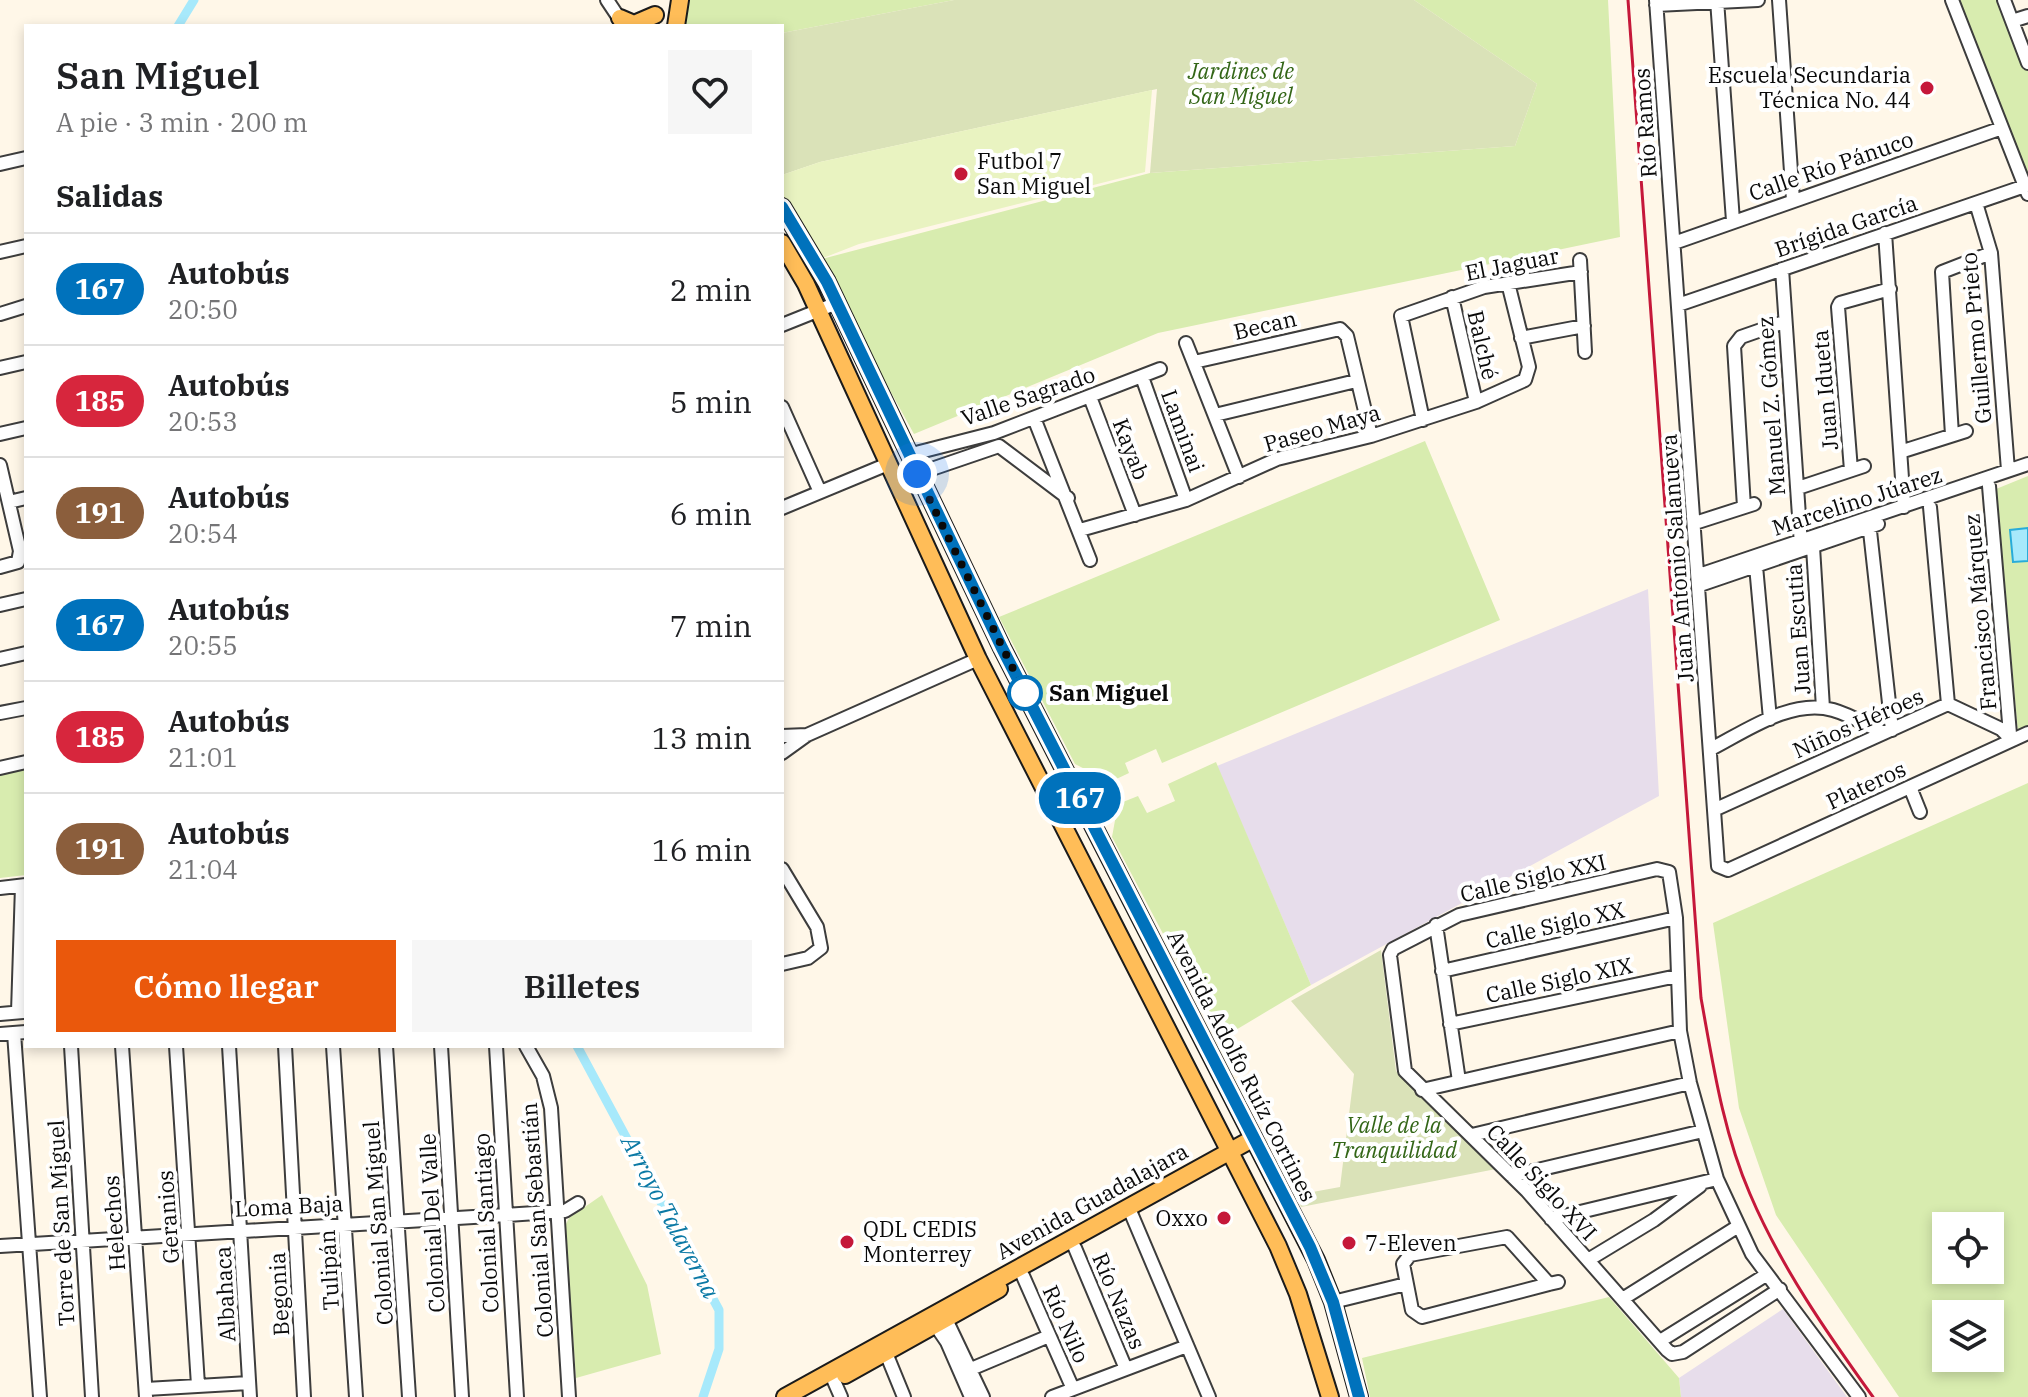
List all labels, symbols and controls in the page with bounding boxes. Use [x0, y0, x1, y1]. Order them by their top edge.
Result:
text: San Miguel [56, 50, 260, 99]
button: heart [668, 50, 752, 134]
park label: Jardines de San Miguel [1187, 56, 1294, 110]
place label: Escuela Secundaria Técnica No. 44 [1708, 60, 1911, 114]
street label: Río Ramos [1626, 67, 1663, 179]
marker: Escuela Secundaria Técnica No. 44 [1918, 79, 1936, 97]
text: A pie · 3 min · 200 m [56, 105, 308, 139]
street label: Calle Río Pánuco [1745, 124, 1917, 207]
place label: Futbol 7 San Miguel [977, 146, 1091, 200]
marker: Futbol 7 San Miguel [952, 165, 970, 183]
text: Salidas [56, 176, 163, 215]
street label: Brígida García [1771, 188, 1921, 263]
street label: El Jaguar [1463, 240, 1562, 287]
street label: Guillermo Prieto [1954, 251, 1997, 425]
text: Autobús [168, 253, 290, 292]
text: 167 [75, 270, 125, 307]
text: 2 min [670, 270, 752, 309]
text: 20:50 [168, 292, 238, 326]
street label: Becan [1230, 303, 1299, 346]
street label: Balché [1461, 307, 1506, 382]
street label: Manuel Z. Gómez [1750, 315, 1791, 497]
street label: Juan Idueta [1805, 329, 1844, 452]
street label: Valle Sagrado [957, 359, 1099, 432]
text: Autobús [168, 365, 290, 404]
text: 185 [75, 382, 125, 419]
text: 5 min [670, 382, 752, 421]
street label: Laminai [1155, 385, 1212, 476]
street label: Paseo Maya [1260, 397, 1384, 458]
text: 20:53 [168, 404, 238, 438]
street label: Kayab [1107, 414, 1156, 484]
street label: Juan Antonio Salanueva [1653, 433, 1700, 683]
your location [897, 454, 937, 494]
street label: Marcelino Júarez [1768, 459, 1946, 542]
text: Autobús [168, 477, 290, 516]
text: 191 [75, 494, 125, 531]
text: 6 min [670, 494, 752, 533]
street label: Francisco Márquez [1956, 513, 2003, 712]
text: 20:54 [168, 516, 238, 550]
street label: Juan Escutia [1778, 563, 1817, 696]
text: Autobús [168, 589, 290, 628]
text: 167 [75, 606, 125, 643]
text: 7 min [670, 606, 752, 645]
text: 20:55 [168, 628, 238, 662]
marker: San Miguel [1008, 676, 1042, 710]
place label: San Miguel [1049, 678, 1169, 707]
street label: Niños Héroes [1788, 681, 1928, 764]
text: Autobús [168, 701, 290, 740]
text: 185 [75, 718, 125, 755]
text: 13 min [652, 718, 752, 757]
text: 21:01 [168, 740, 238, 774]
street label: Plateros [1821, 754, 1910, 816]
line badge: 167 [1034, 772, 1126, 824]
text: 167 [1055, 779, 1105, 816]
text: Autobús [168, 813, 290, 852]
text: 191 [75, 830, 125, 867]
text: 16 min [652, 830, 752, 869]
street label: Calle Siglo XXI [1457, 847, 1609, 908]
text: 21:04 [168, 852, 238, 886]
street label: Calle Siglo XX [1483, 894, 1627, 955]
street label: Avenida Adolfo Ruíz Cortines [1161, 925, 1324, 1206]
button: Cómo llegar [56, 940, 396, 1032]
button: Billetes [412, 940, 752, 1032]
street label: Calle Siglo XIX [1483, 950, 1635, 1009]
street label: Colonial San Sebastián [514, 1101, 559, 1339]
park label: Valle de la Tranquilidad [1331, 1110, 1458, 1164]
street label: Calle Siglo XVI [1481, 1117, 1604, 1246]
street label: Torre de San Miguel [41, 1119, 80, 1327]
street label: Colonial San Miguel [356, 1120, 399, 1326]
water label: Arroyo Talaverna [613, 1128, 727, 1304]
street label: Colonial Santiago [466, 1132, 505, 1314]
street label: Colonial Del Valle [412, 1133, 451, 1313]
street label: Avenida Guadalajara [991, 1136, 1193, 1265]
street label: Geranios [150, 1169, 185, 1265]
street label: Helechos [96, 1174, 131, 1272]
street label: Loma Baja [234, 1188, 344, 1223]
place label: Oxxo [1156, 1203, 1208, 1232]
marker: Oxxo [1215, 1209, 1233, 1227]
map controls [1932, 1212, 2004, 1372]
button: locate [1932, 1212, 2004, 1284]
place label: QDL CEDIS Monterrey [863, 1214, 977, 1268]
place label: 7-Eleven [1365, 1228, 1457, 1257]
street label: Tulipán [312, 1229, 345, 1311]
marker: QDL CEDIS Monterrey [838, 1233, 856, 1251]
marker: 7-Eleven [1340, 1234, 1358, 1252]
street label: Albahaca [208, 1245, 241, 1343]
street label: Río Nazas [1086, 1248, 1153, 1353]
street label: Begonia [262, 1251, 295, 1337]
street label: Río Nilo [1036, 1280, 1096, 1367]
button: layers [1932, 1300, 2004, 1372]

